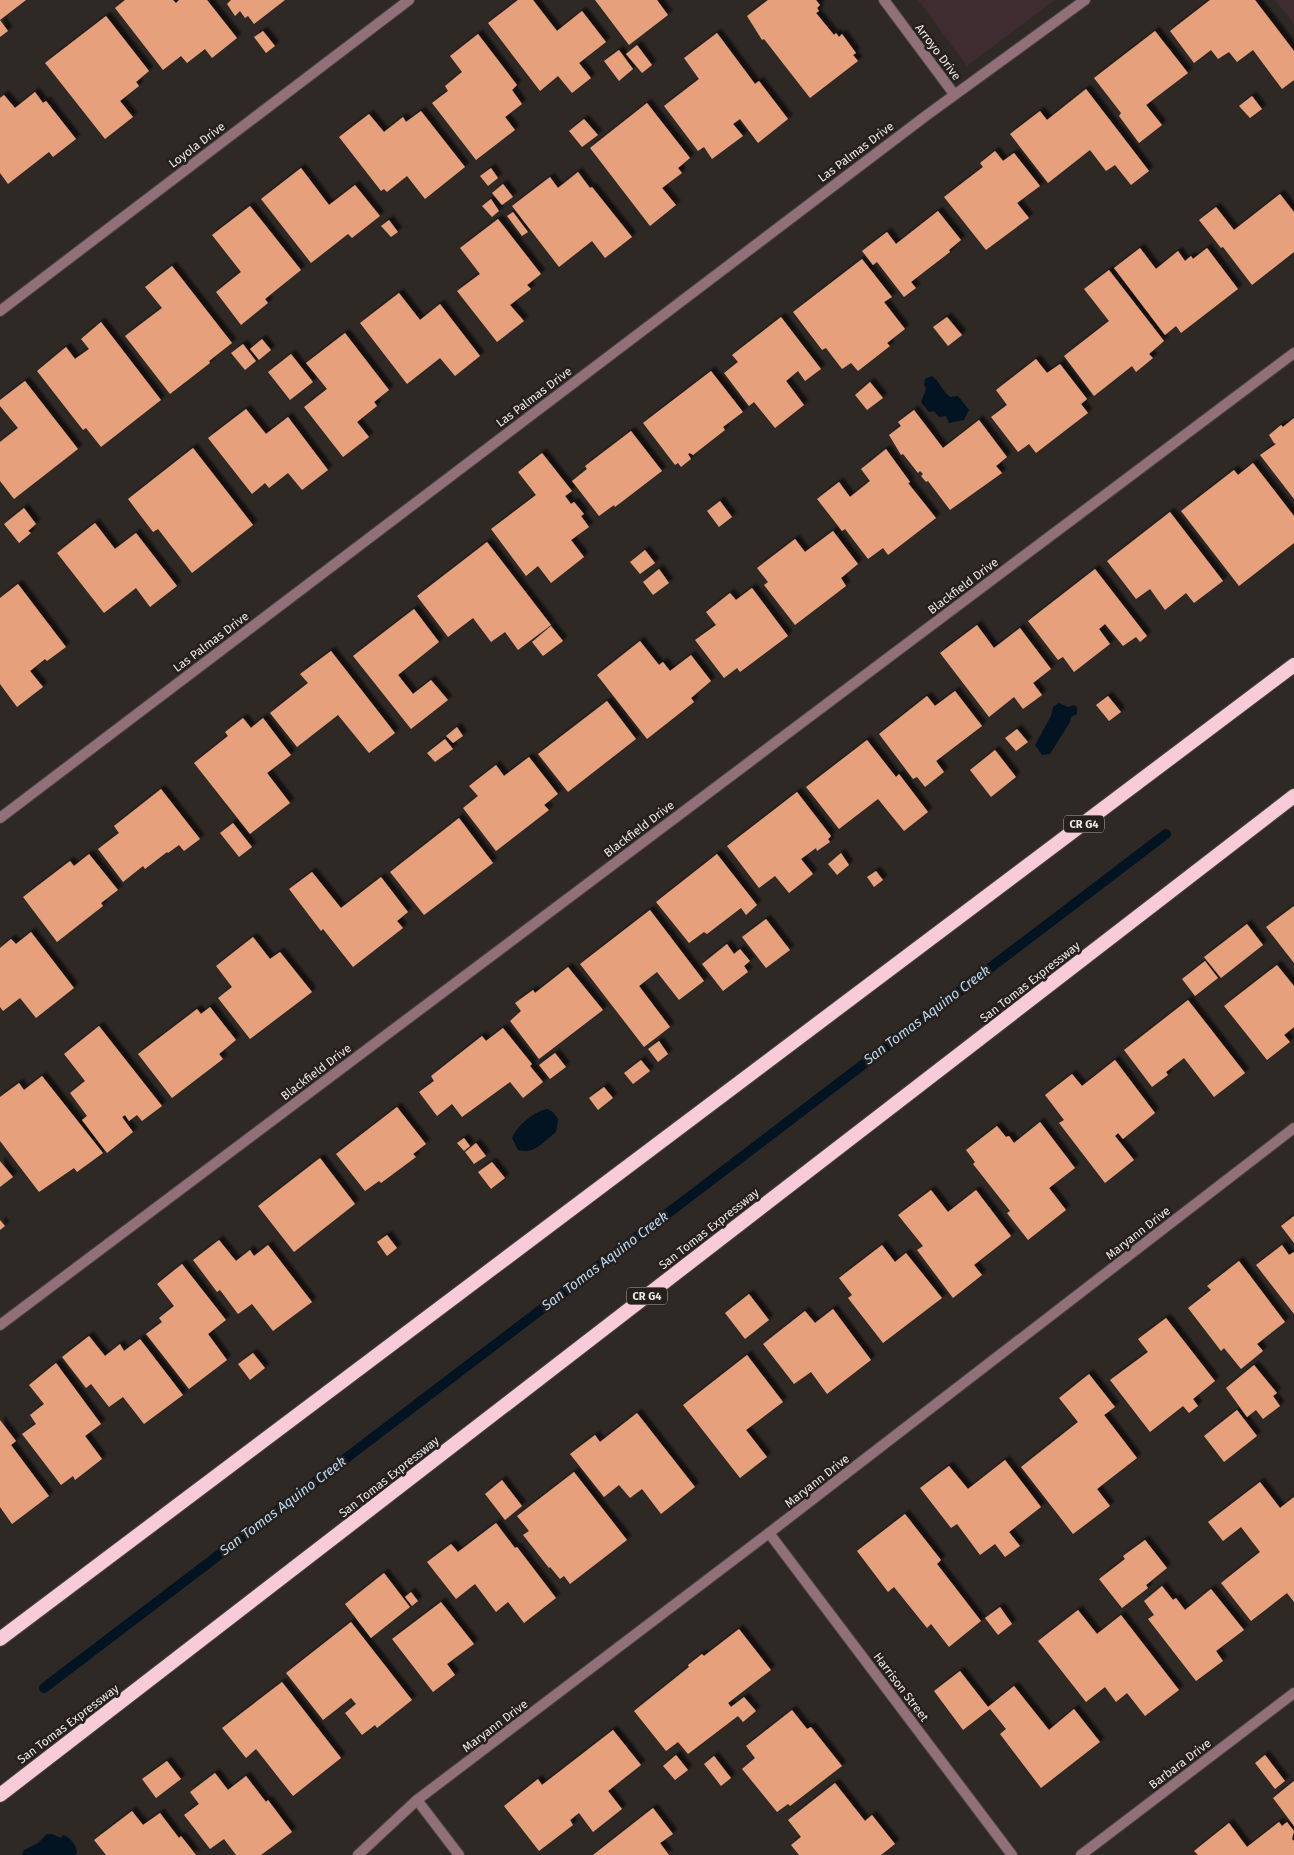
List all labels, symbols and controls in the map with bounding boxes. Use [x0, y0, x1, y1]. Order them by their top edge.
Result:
street label: Arroyo Drive [912, 21, 964, 83]
street label: Loyola Drive [166, 119, 228, 171]
street label: Las Palmas Drive [815, 119, 897, 185]
street label: Las Palmas Drive [493, 364, 575, 430]
street label: Blackfield Drive [925, 555, 1001, 617]
street label: Las Palmas Drive [170, 609, 252, 675]
street label: Blackfield Drive [601, 798, 677, 860]
road number: CR G4 [1064, 816, 1104, 832]
street label: San Tomas Expressway [977, 939, 1083, 1025]
water label: San Tomas Aquino Creek [860, 962, 994, 1069]
street label: Blackfield Drive [278, 1041, 354, 1103]
street label: San Tomas Expressway [656, 1186, 762, 1272]
street label: Maryann Drive [1103, 1203, 1173, 1263]
water label: San Tomas Aquino Creek [538, 1208, 672, 1315]
road number: CR G4 [627, 1288, 667, 1304]
street label: San Tomas Expressway [336, 1434, 442, 1520]
street label: Maryann Drive [782, 1451, 852, 1511]
water label: San Tomas Aquino Creek [216, 1453, 350, 1560]
street label: Harrison Street [871, 1650, 932, 1725]
street label: San Tomas Expressway [15, 1681, 121, 1767]
street label: Maryann Drive [460, 1697, 530, 1755]
street label: Barbara Drive [1146, 1736, 1214, 1792]

